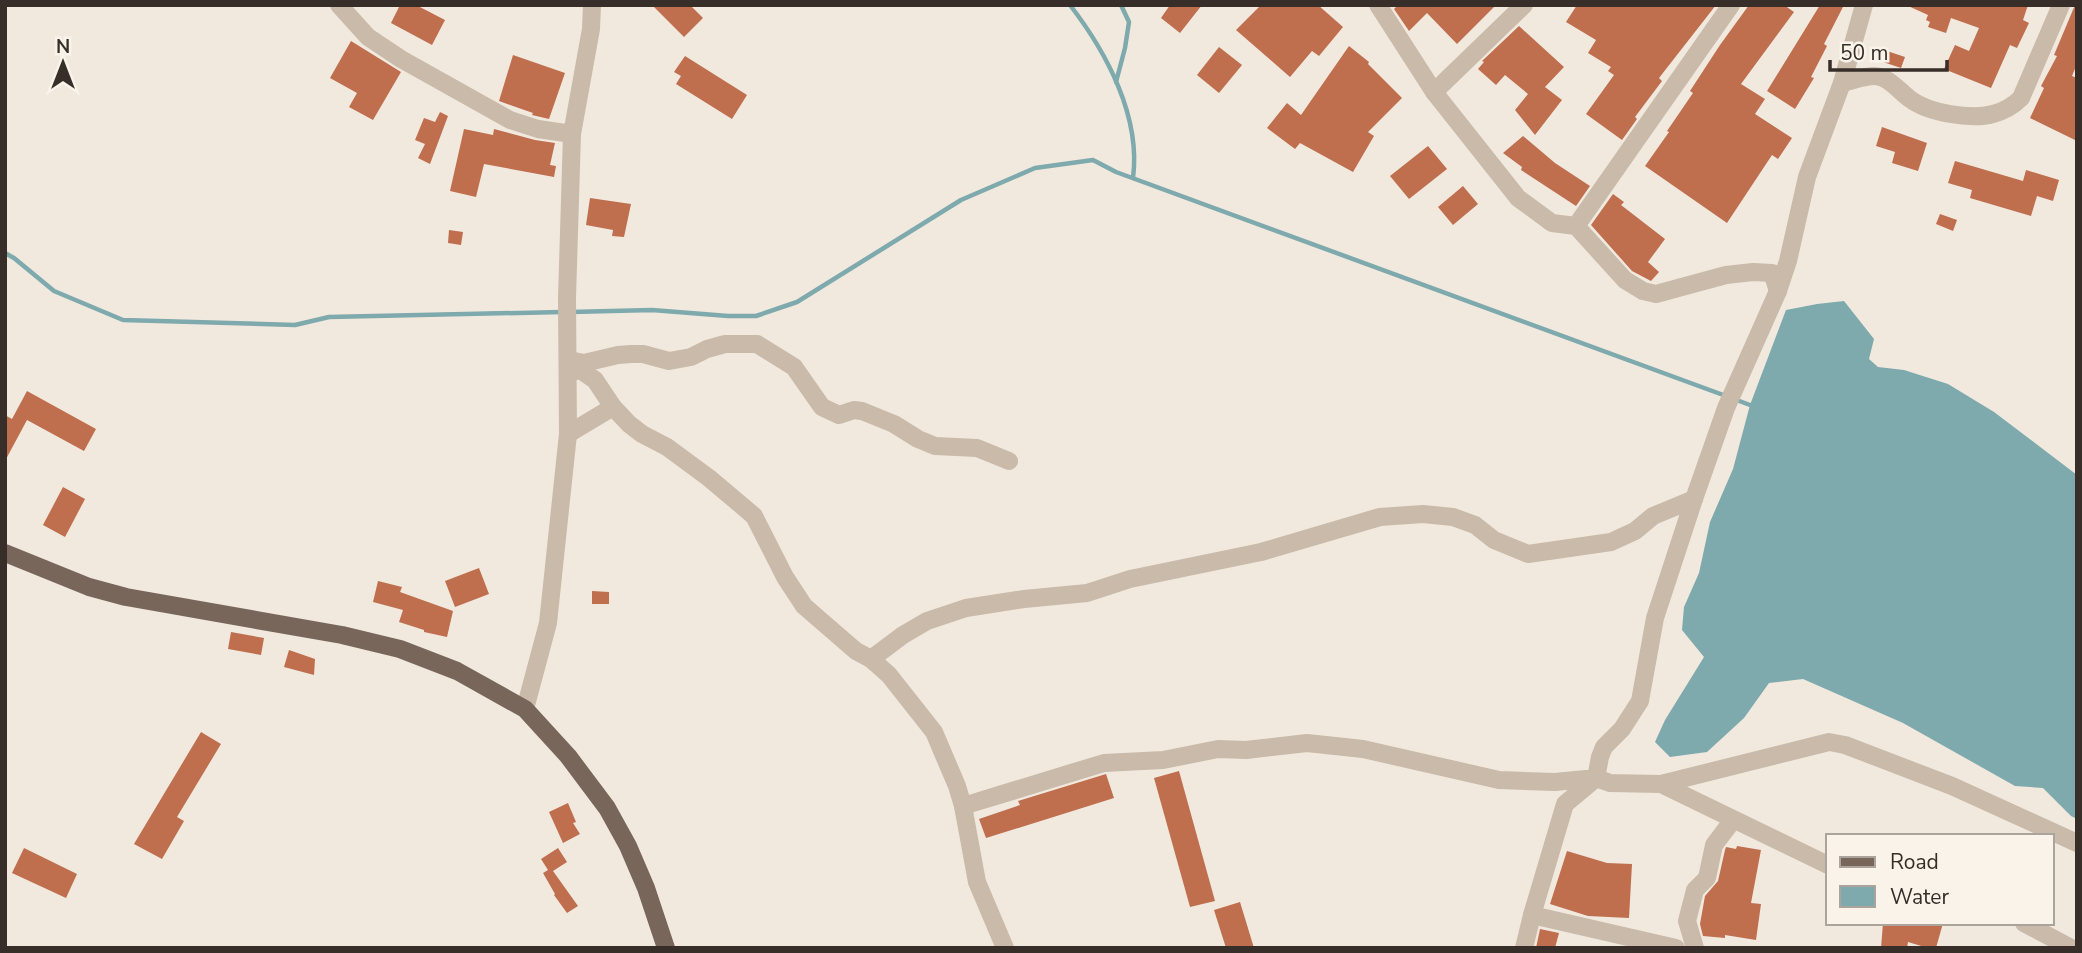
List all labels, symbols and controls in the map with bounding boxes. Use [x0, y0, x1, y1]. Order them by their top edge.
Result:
north arrow [28, 28, 98, 98]
scale bar [1830, 28, 1947, 72]
text: N [56, 34, 70, 60]
text: 50 m [1840, 39, 1889, 67]
legend [1826, 834, 2054, 925]
text: Road [1890, 848, 1939, 876]
text: Water [1890, 883, 1949, 911]

